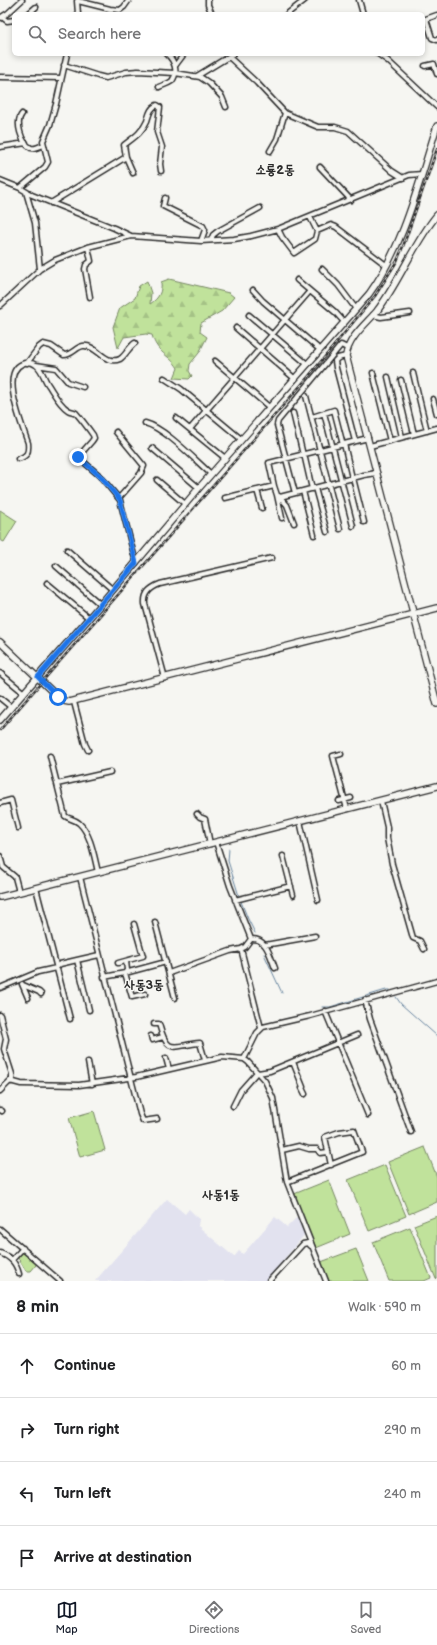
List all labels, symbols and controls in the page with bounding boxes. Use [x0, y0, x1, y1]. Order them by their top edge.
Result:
search box [12, 12, 425, 56]
icon: search [26, 23, 48, 45]
text: Search here [58, 25, 141, 44]
district label: 소룡2동 [255, 162, 295, 178]
route end [69, 448, 87, 466]
route start [49, 688, 67, 706]
district label: 사동3동 [124, 977, 164, 993]
district label: 사동1동 [202, 1187, 240, 1203]
text: 8 min [16, 1297, 59, 1317]
text: Walk · 590 m [348, 1299, 421, 1315]
icon: ahead [16, 1355, 38, 1377]
text: Continue [54, 1356, 116, 1375]
text: 60 m [391, 1358, 421, 1374]
icon: right [16, 1419, 38, 1441]
text: Turn right [54, 1420, 119, 1439]
text: 290 m [384, 1422, 421, 1438]
icon: left [16, 1483, 38, 1505]
text: Turn left [54, 1484, 111, 1503]
text: 240 m [384, 1486, 421, 1502]
icon: arrive [16, 1547, 38, 1569]
text: Arrive at destination [54, 1548, 192, 1567]
tab: Map [56, 1599, 78, 1636]
tab: Directions [189, 1599, 239, 1636]
tab: Saved [351, 1599, 381, 1636]

